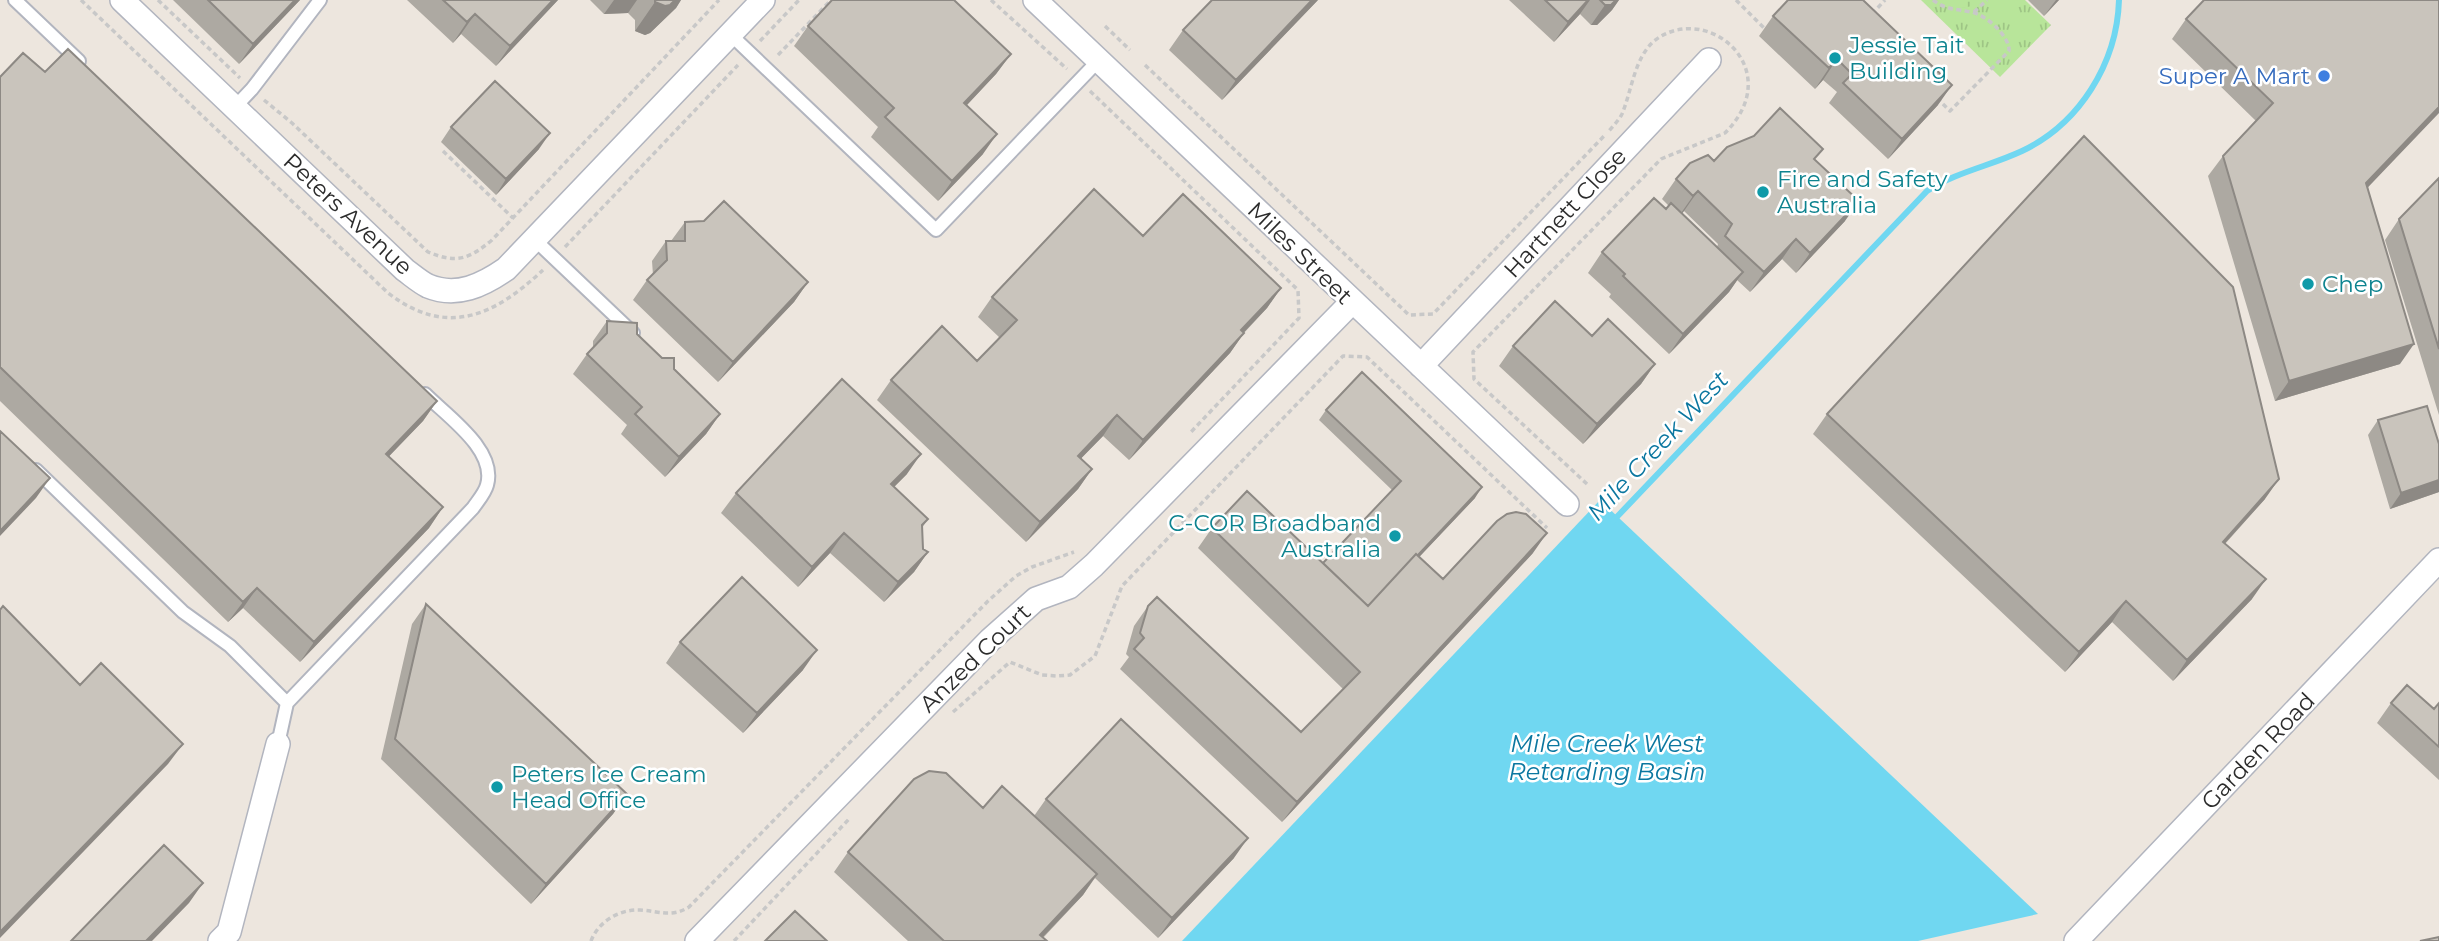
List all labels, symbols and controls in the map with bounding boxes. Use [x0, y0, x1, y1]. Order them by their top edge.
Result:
place label: Jessie Tait Building [1848, 31, 1964, 85]
marker: Jessie Tait Building [1827, 50, 1843, 66]
place label: Super A Mart [2159, 62, 2310, 90]
marker: Super A Mart [2316, 68, 2332, 84]
street label: Hartnett Close [1498, 142, 1632, 284]
street label: Peters Avenue [278, 147, 418, 281]
place label: Fire and Safety Australia [1777, 165, 1948, 219]
marker: Fire and Safety Australia [1755, 184, 1771, 200]
street label: Miles Street [1242, 196, 1358, 310]
place label: Chep [2322, 270, 2383, 298]
marker: Chep [2300, 276, 2316, 292]
water label: Mile Creek West [1581, 365, 1734, 526]
place label: C-COR Broadband Australia [1168, 509, 1381, 563]
marker: C-COR Broadband Australia [1387, 528, 1403, 544]
street label: Anzed Court [914, 598, 1036, 718]
street label: Garden Road [2195, 687, 2321, 815]
water label: Mile Creek West Retarding Basin [1508, 729, 1706, 786]
place label: Peters Ice Cream Head Office [511, 760, 707, 814]
marker: Peters Ice Cream Head Office [489, 779, 505, 795]

